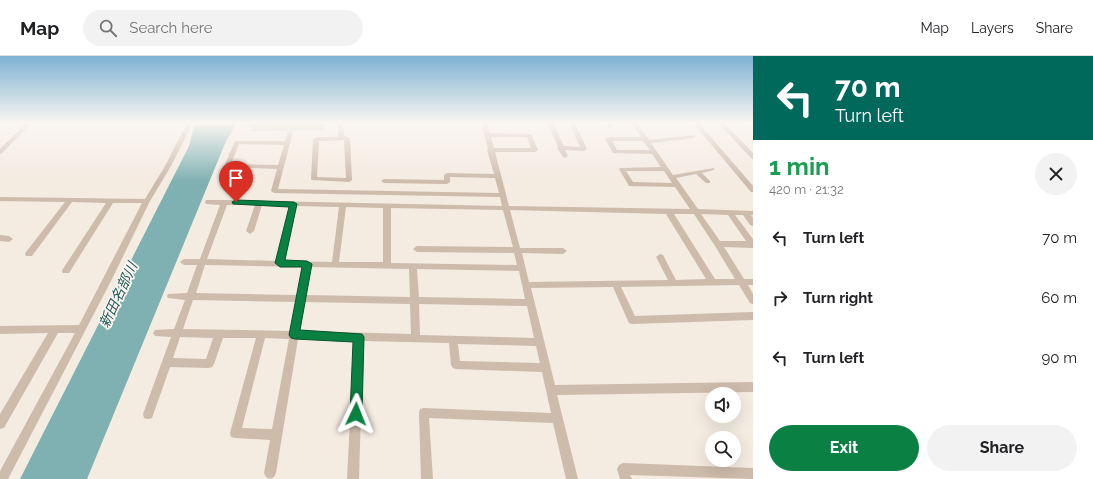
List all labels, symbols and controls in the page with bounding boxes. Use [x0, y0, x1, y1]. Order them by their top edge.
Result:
search box [83, 10, 363, 46]
text: Map [20, 17, 59, 39]
icon: search [97, 17, 119, 39]
text: Search here [129, 19, 213, 37]
text: Map [921, 20, 949, 36]
text: Layers [971, 20, 1014, 36]
text: Share [1036, 20, 1073, 36]
text: 70 m [835, 71, 901, 104]
icon: left [769, 72, 821, 124]
text: Turn left [835, 105, 904, 126]
text: 1 min [769, 152, 830, 181]
button: close [1035, 153, 1077, 195]
pin [219, 161, 253, 202]
icon: arrive [225, 167, 247, 189]
text: 420 m · 21:32 [769, 182, 844, 197]
icon: left [769, 227, 791, 249]
text: Turn left [803, 229, 864, 247]
text: 70 m [1042, 229, 1077, 247]
water label: 新田名部川 [96, 258, 141, 330]
icon: right [769, 287, 791, 309]
text: Turn right [803, 289, 873, 307]
text: 60 m [1041, 289, 1077, 307]
icon: left [769, 347, 791, 369]
text: Turn left [803, 349, 864, 367]
text: 90 m [1041, 349, 1077, 367]
map controls [705, 387, 741, 467]
button: sound [705, 387, 741, 423]
position arrow [335, 393, 377, 435]
button: Exit [769, 425, 919, 471]
button: Share [927, 425, 1077, 471]
button: search [705, 431, 741, 467]

